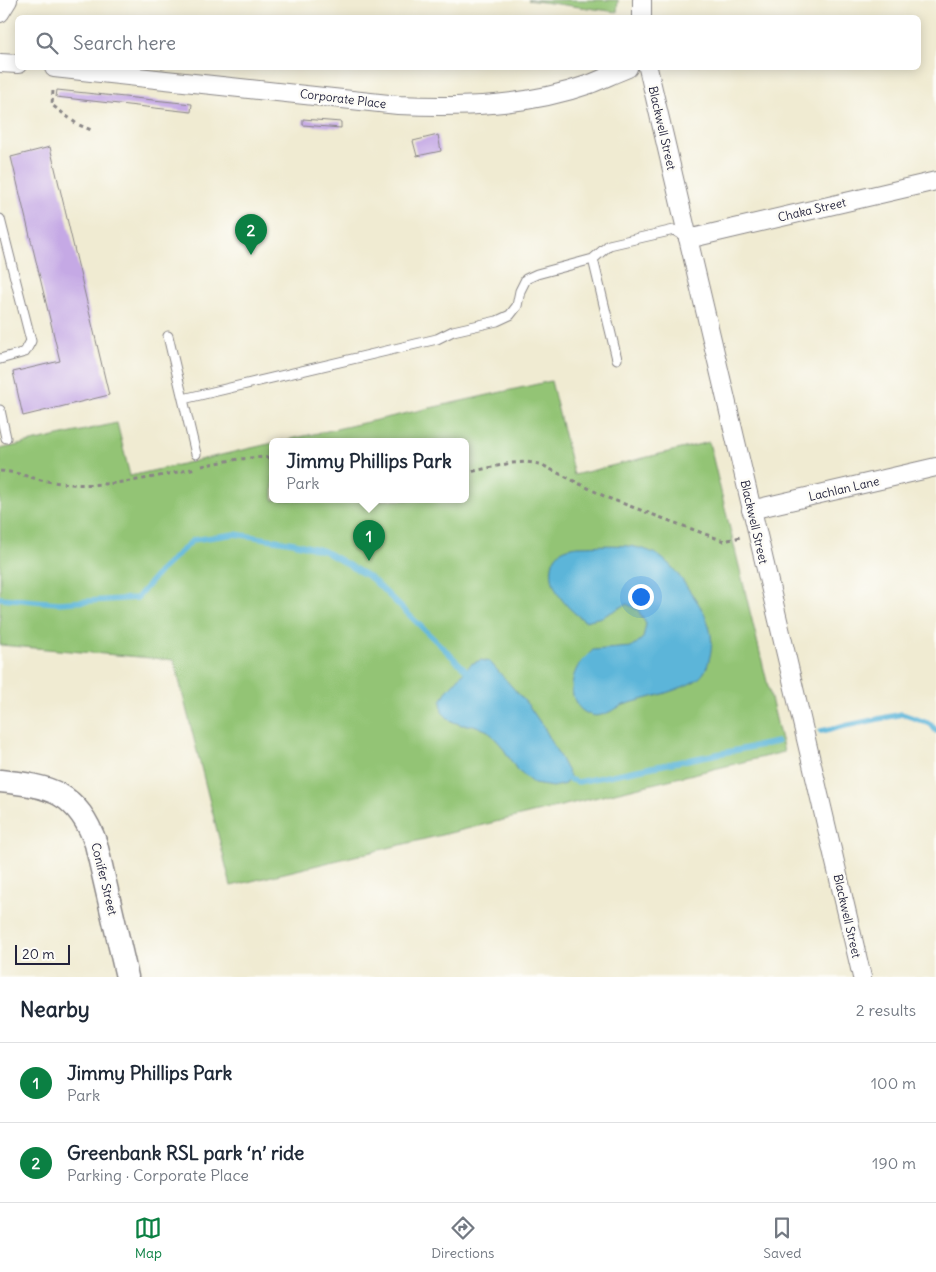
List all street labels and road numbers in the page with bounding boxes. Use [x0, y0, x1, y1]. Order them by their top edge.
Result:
street label: Blackwell Street [646, 84, 679, 171]
street label: Corporate Place [299, 86, 387, 111]
street label: Chaka Street [776, 194, 847, 225]
street label: Lachlan Lane [807, 473, 881, 504]
street label: Blackwell Street [738, 478, 771, 565]
street label: Conifer Street [88, 841, 121, 917]
street label: Blackwell Street [831, 872, 864, 959]

